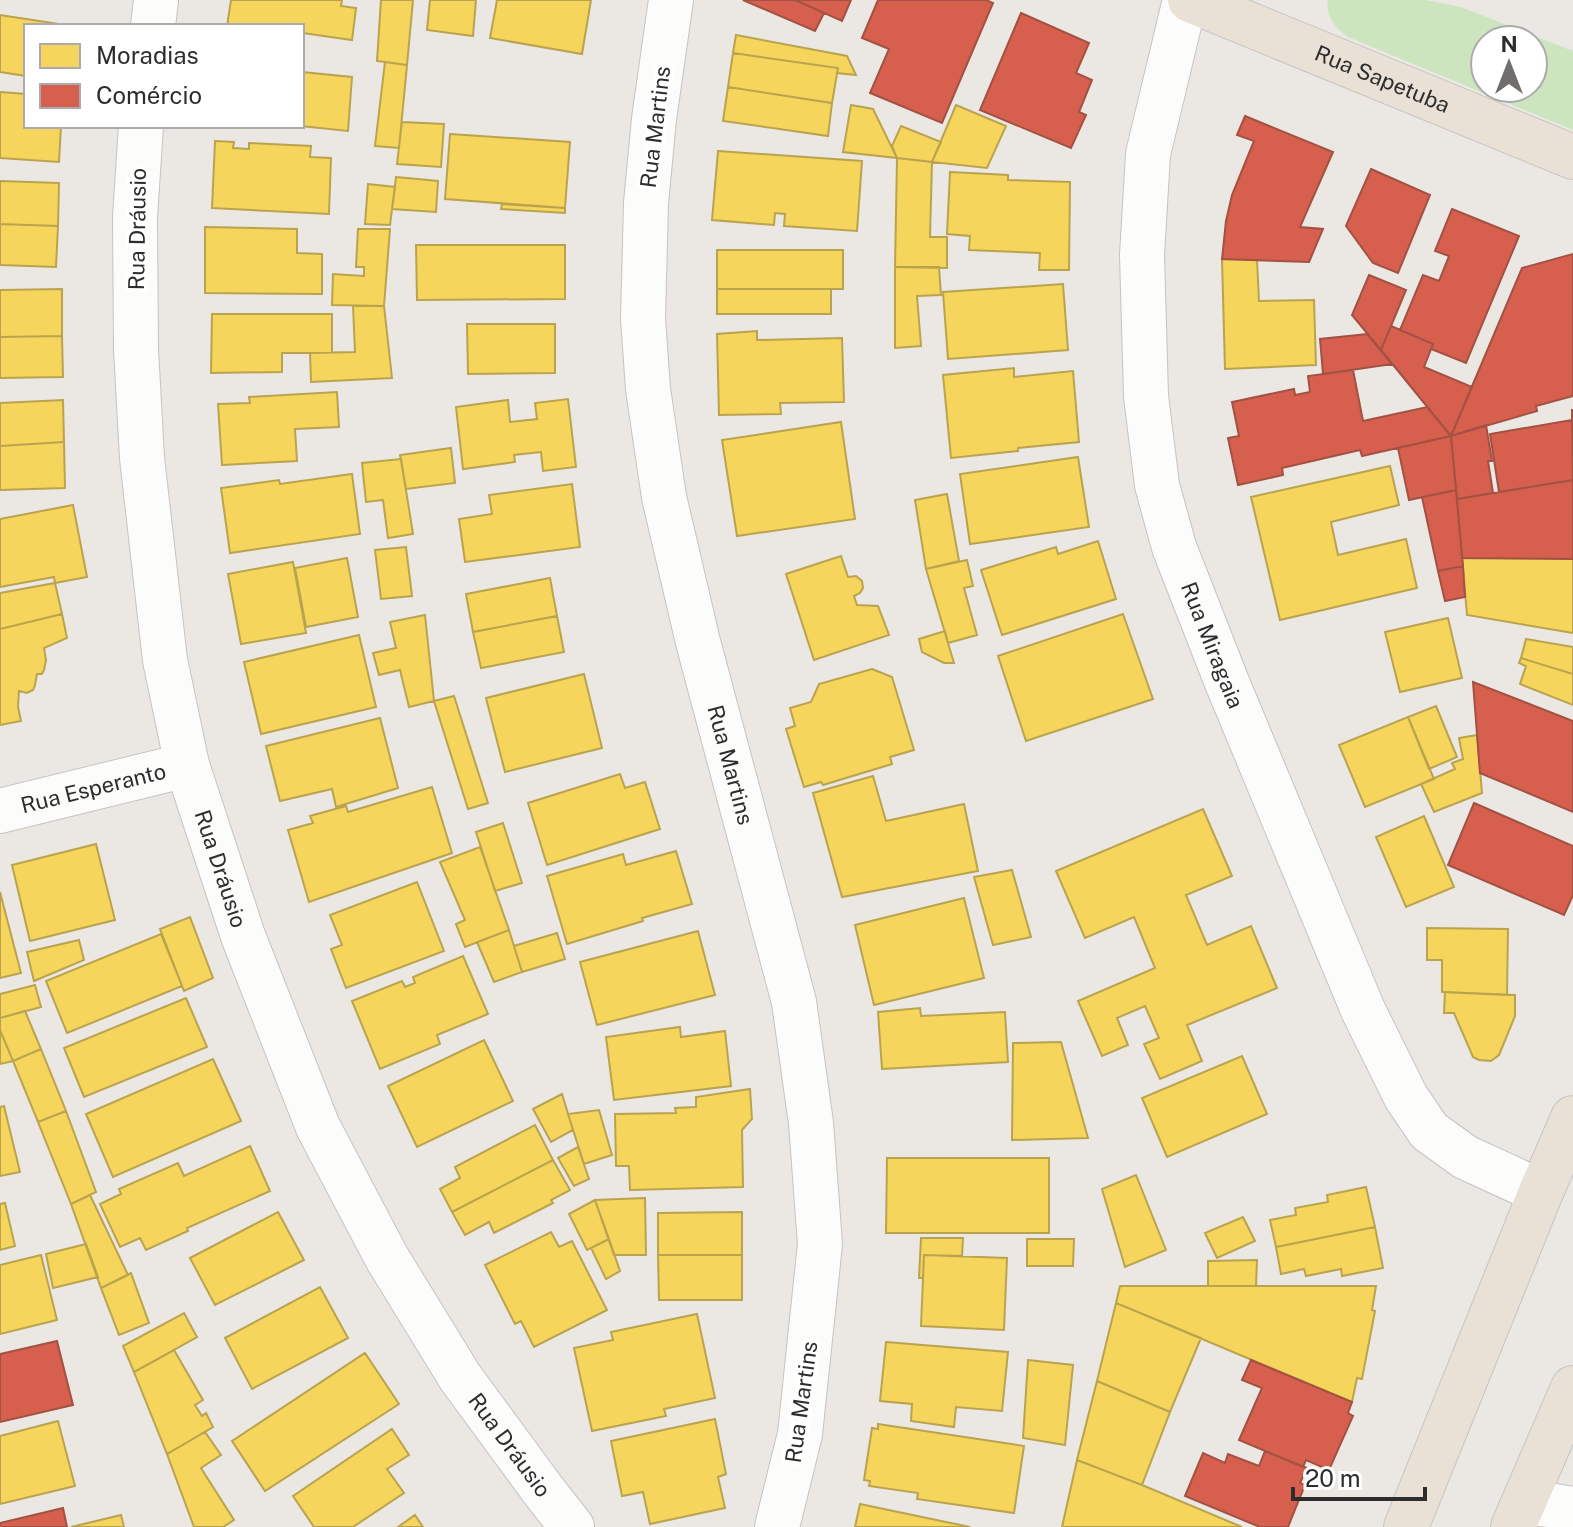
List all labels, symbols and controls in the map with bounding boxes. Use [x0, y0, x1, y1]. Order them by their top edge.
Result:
legend [24, 24, 304, 128]
north arrow [1469, 24, 1549, 104]
text: N [1500, 31, 1518, 57]
street label: Rua Sapetuba [1311, 40, 1454, 118]
text: Moradias [96, 41, 199, 69]
street label: Rua Martins [635, 65, 675, 189]
text: Comércio [96, 81, 202, 109]
street label: Rua Dráusio [123, 168, 151, 290]
street label: Rua Miragaia [1176, 578, 1249, 712]
street label: Rua Martins [702, 702, 759, 827]
street label: Rua Esperanto [18, 758, 168, 818]
street label: Rua Dráusio [190, 806, 252, 931]
street label: Rua Martins [780, 1339, 822, 1465]
street label: Rua Dráusio [463, 1388, 557, 1502]
scale bar [1293, 1451, 1425, 1501]
text: 20 m [1305, 1464, 1361, 1492]

